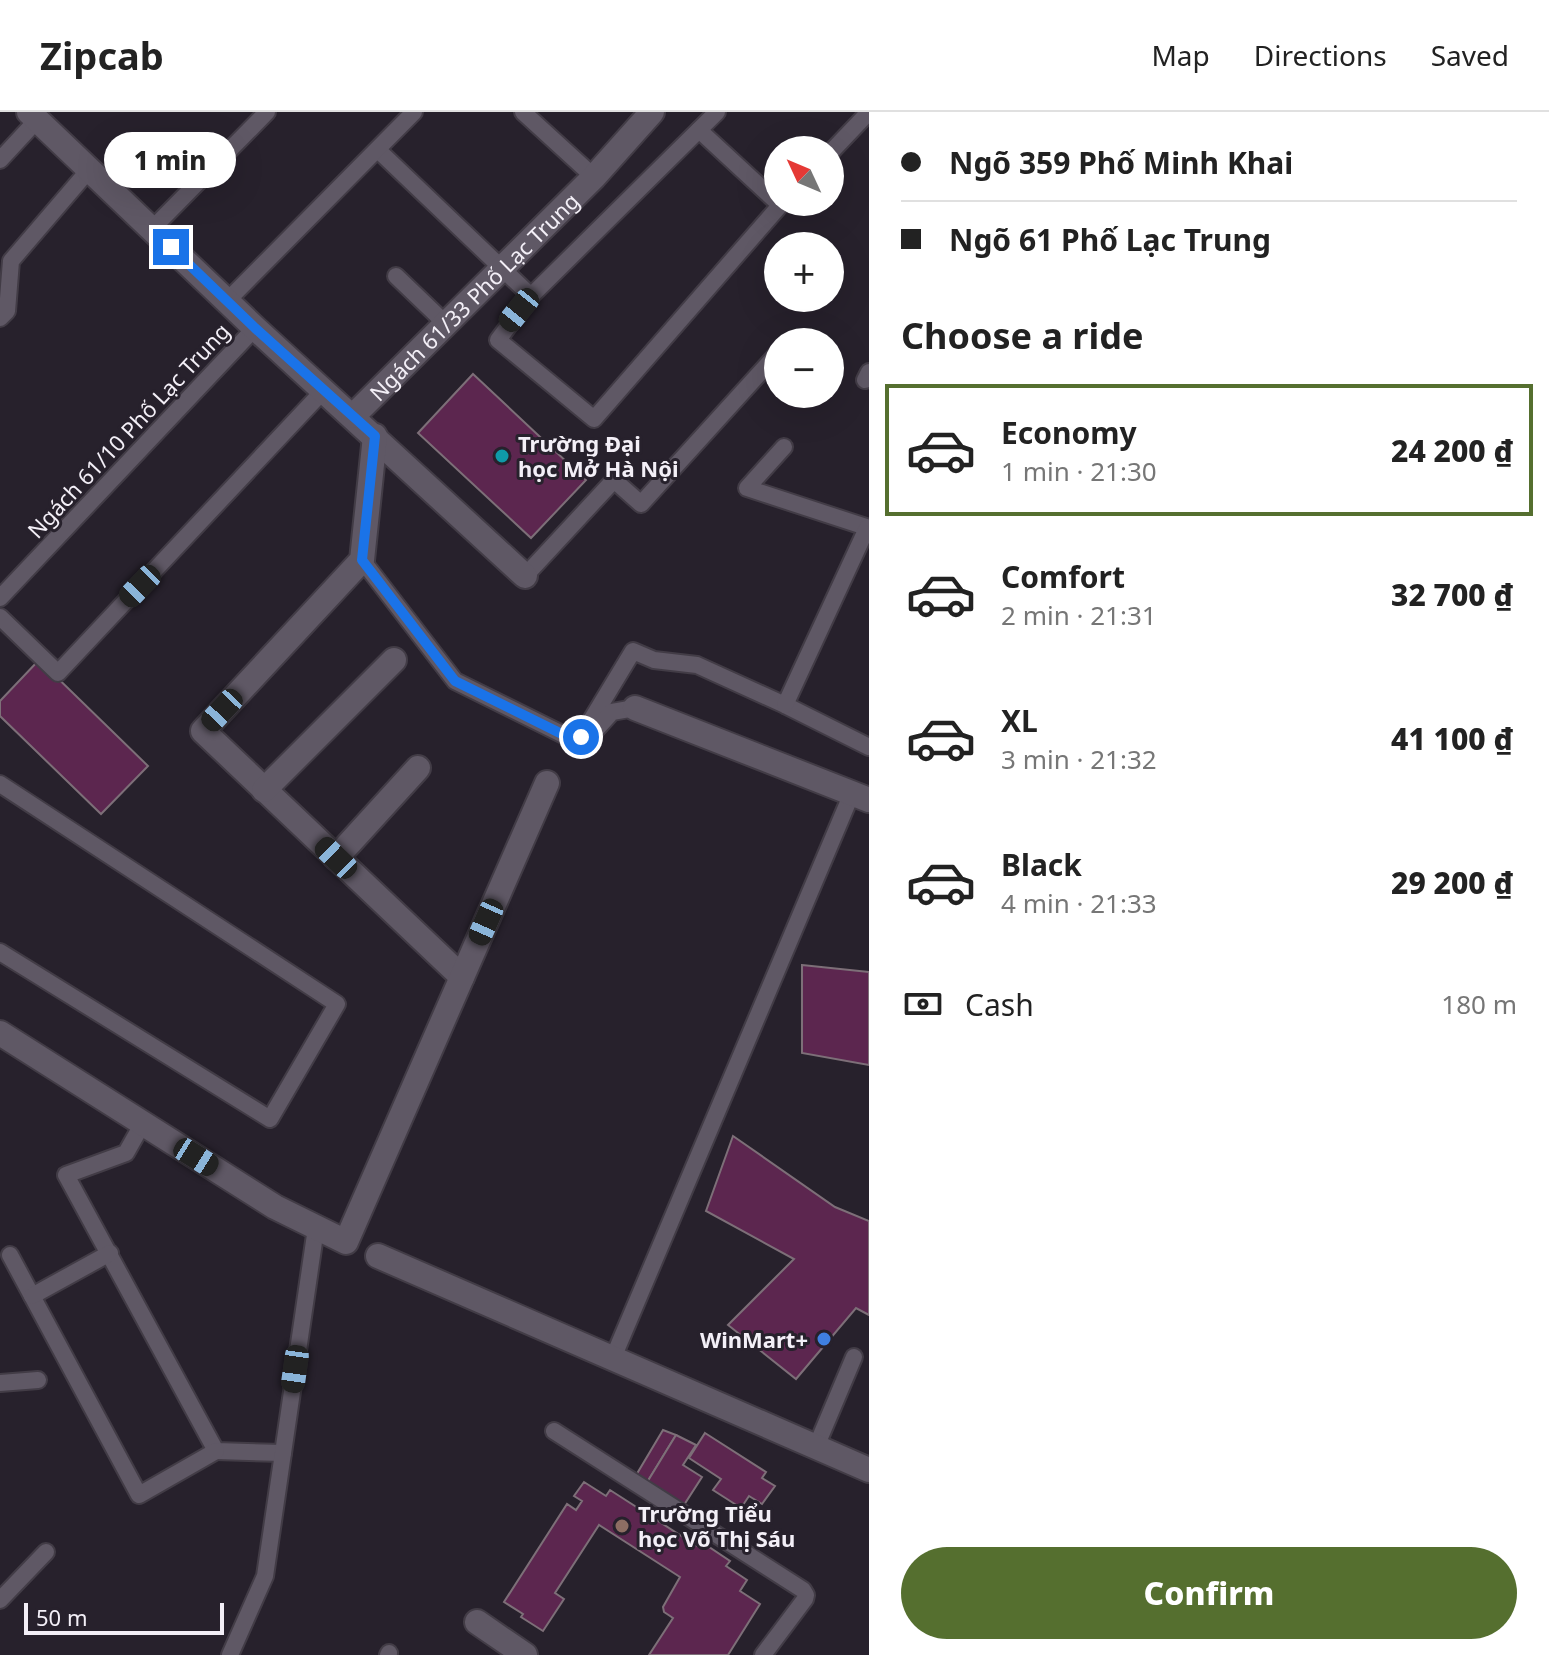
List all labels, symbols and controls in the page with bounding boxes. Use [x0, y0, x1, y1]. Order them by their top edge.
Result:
text: Zipcab [40, 29, 164, 81]
text: Map [1151, 36, 1210, 74]
text: Directions [1254, 36, 1387, 74]
text: Saved [1431, 36, 1509, 74]
callout: 1 min [105, 131, 237, 187]
north arrow [764, 136, 844, 216]
map controls [764, 136, 844, 408]
text: 1 min [134, 142, 206, 178]
text: Ngõ 359 Phố Minh Khai [949, 142, 1293, 183]
street label: Ngách 61/33 Phố Lạc Trung [362, 186, 585, 407]
text: Ngõ 61 Phố Lạc Trung [949, 219, 1271, 260]
route end [153, 229, 189, 265]
button: + [764, 232, 844, 312]
car [495, 284, 543, 336]
text: Choose a ride [901, 311, 1143, 360]
street label: Ngách 61/10 Phố Lạc Trung [20, 316, 236, 544]
button: − [764, 328, 844, 408]
text: Economy [1001, 412, 1137, 453]
icon: car [905, 414, 977, 486]
place label: Trường Đại học Mở Hà Nội [518, 428, 679, 483]
text: 24 200 ₫ [1391, 430, 1513, 471]
marker: Trường Đại học Mở Hà Nội [493, 447, 511, 465]
text: 1 min · 21:30 [1001, 453, 1157, 489]
text: Comfort [1001, 556, 1125, 597]
icon: car [905, 558, 977, 630]
car [115, 560, 165, 612]
text: 32 700 ₫ [1391, 574, 1513, 615]
text: 2 min · 21:31 [1001, 597, 1157, 633]
car [197, 684, 247, 736]
text: XL [1001, 700, 1038, 741]
icon: car [905, 702, 977, 774]
text: 41 100 ₫ [1391, 718, 1513, 759]
route start [563, 719, 599, 755]
text: 3 min · 21:32 [1001, 741, 1157, 777]
car [310, 833, 362, 883]
text: Black [1001, 844, 1082, 885]
icon: car [905, 846, 977, 918]
text: 29 200 ₫ [1391, 862, 1513, 903]
text: 4 min · 21:33 [1001, 885, 1157, 921]
car [465, 895, 507, 949]
icon: cash [901, 982, 945, 1026]
text: Cash [965, 984, 1034, 1025]
text: 180 m [1441, 986, 1517, 1022]
car [169, 1134, 223, 1180]
place label: WinMart+ [700, 1324, 808, 1354]
marker: WinMart+ [815, 1330, 833, 1348]
car [280, 1344, 310, 1394]
place label: Trường Tiểu học Võ Thị Sáu [638, 1498, 795, 1553]
marker: Trường Tiểu học Võ Thị Sáu [613, 1517, 631, 1535]
button: Confirm [901, 1547, 1517, 1639]
scale bar [24, 1599, 224, 1635]
text: 50 m [36, 1602, 87, 1632]

